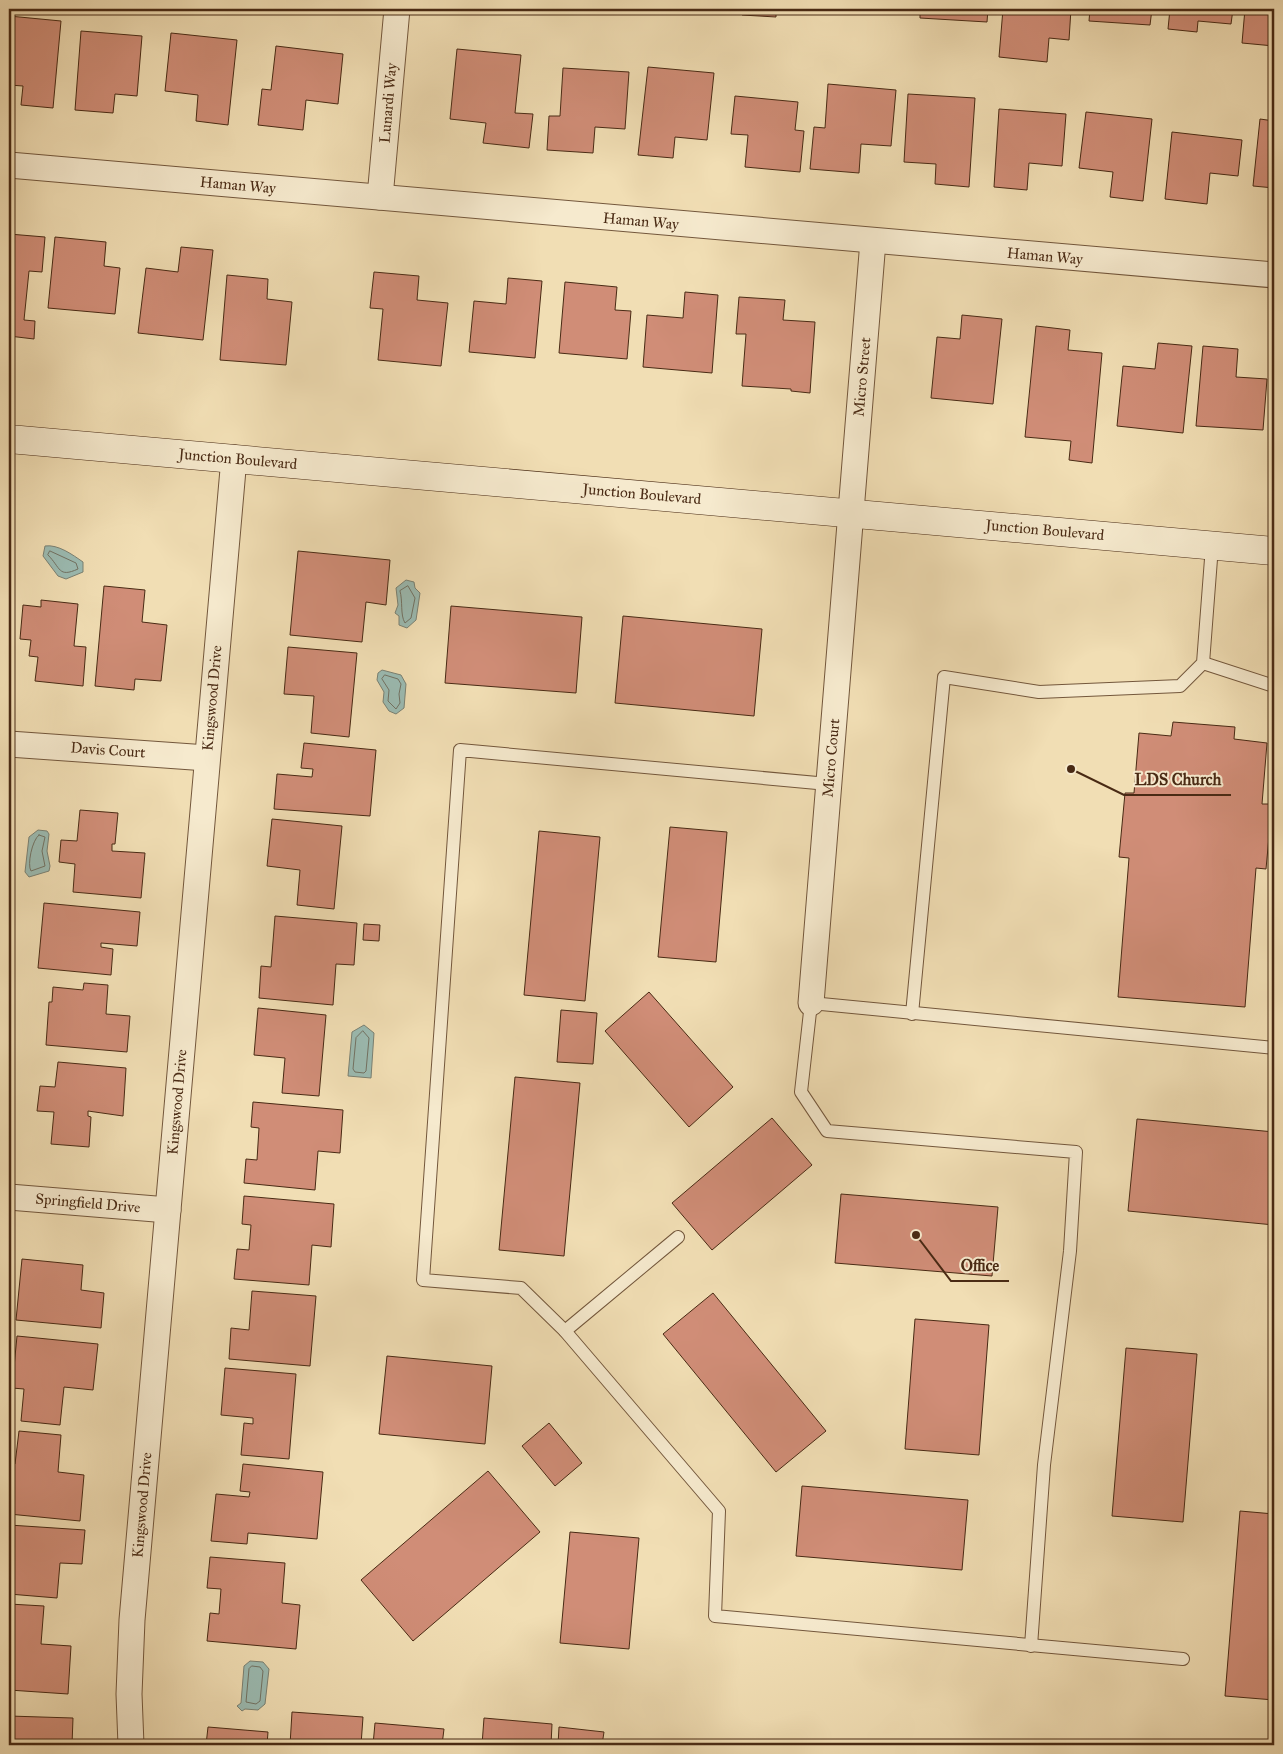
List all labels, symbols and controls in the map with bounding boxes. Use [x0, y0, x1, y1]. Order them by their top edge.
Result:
street label: Lunardi Way [376, 61, 401, 144]
street label: Haman Way [199, 173, 278, 197]
street label: Haman Way [602, 209, 681, 233]
street label: Haman Way [1006, 244, 1085, 268]
street label: Micro Street [850, 336, 874, 417]
street label: Junction Boulevard [176, 445, 298, 474]
street label: Junction Boulevard [580, 480, 702, 509]
street label: Junction Boulevard [983, 516, 1105, 545]
street label: Kingswood Drive [198, 644, 226, 752]
street label: Micro Court [819, 717, 843, 798]
street label: Davis Court [70, 738, 147, 762]
callout: LDS Church [1124, 764, 1231, 795]
text: LDS Church [1135, 770, 1222, 789]
street label: Kingswood Drive [163, 1048, 191, 1156]
street label: Springfield Drive [35, 1189, 141, 1217]
callout: Office [951, 1250, 1009, 1281]
text: Office [961, 1256, 999, 1275]
street label: Kingswood Drive [128, 1451, 156, 1559]

